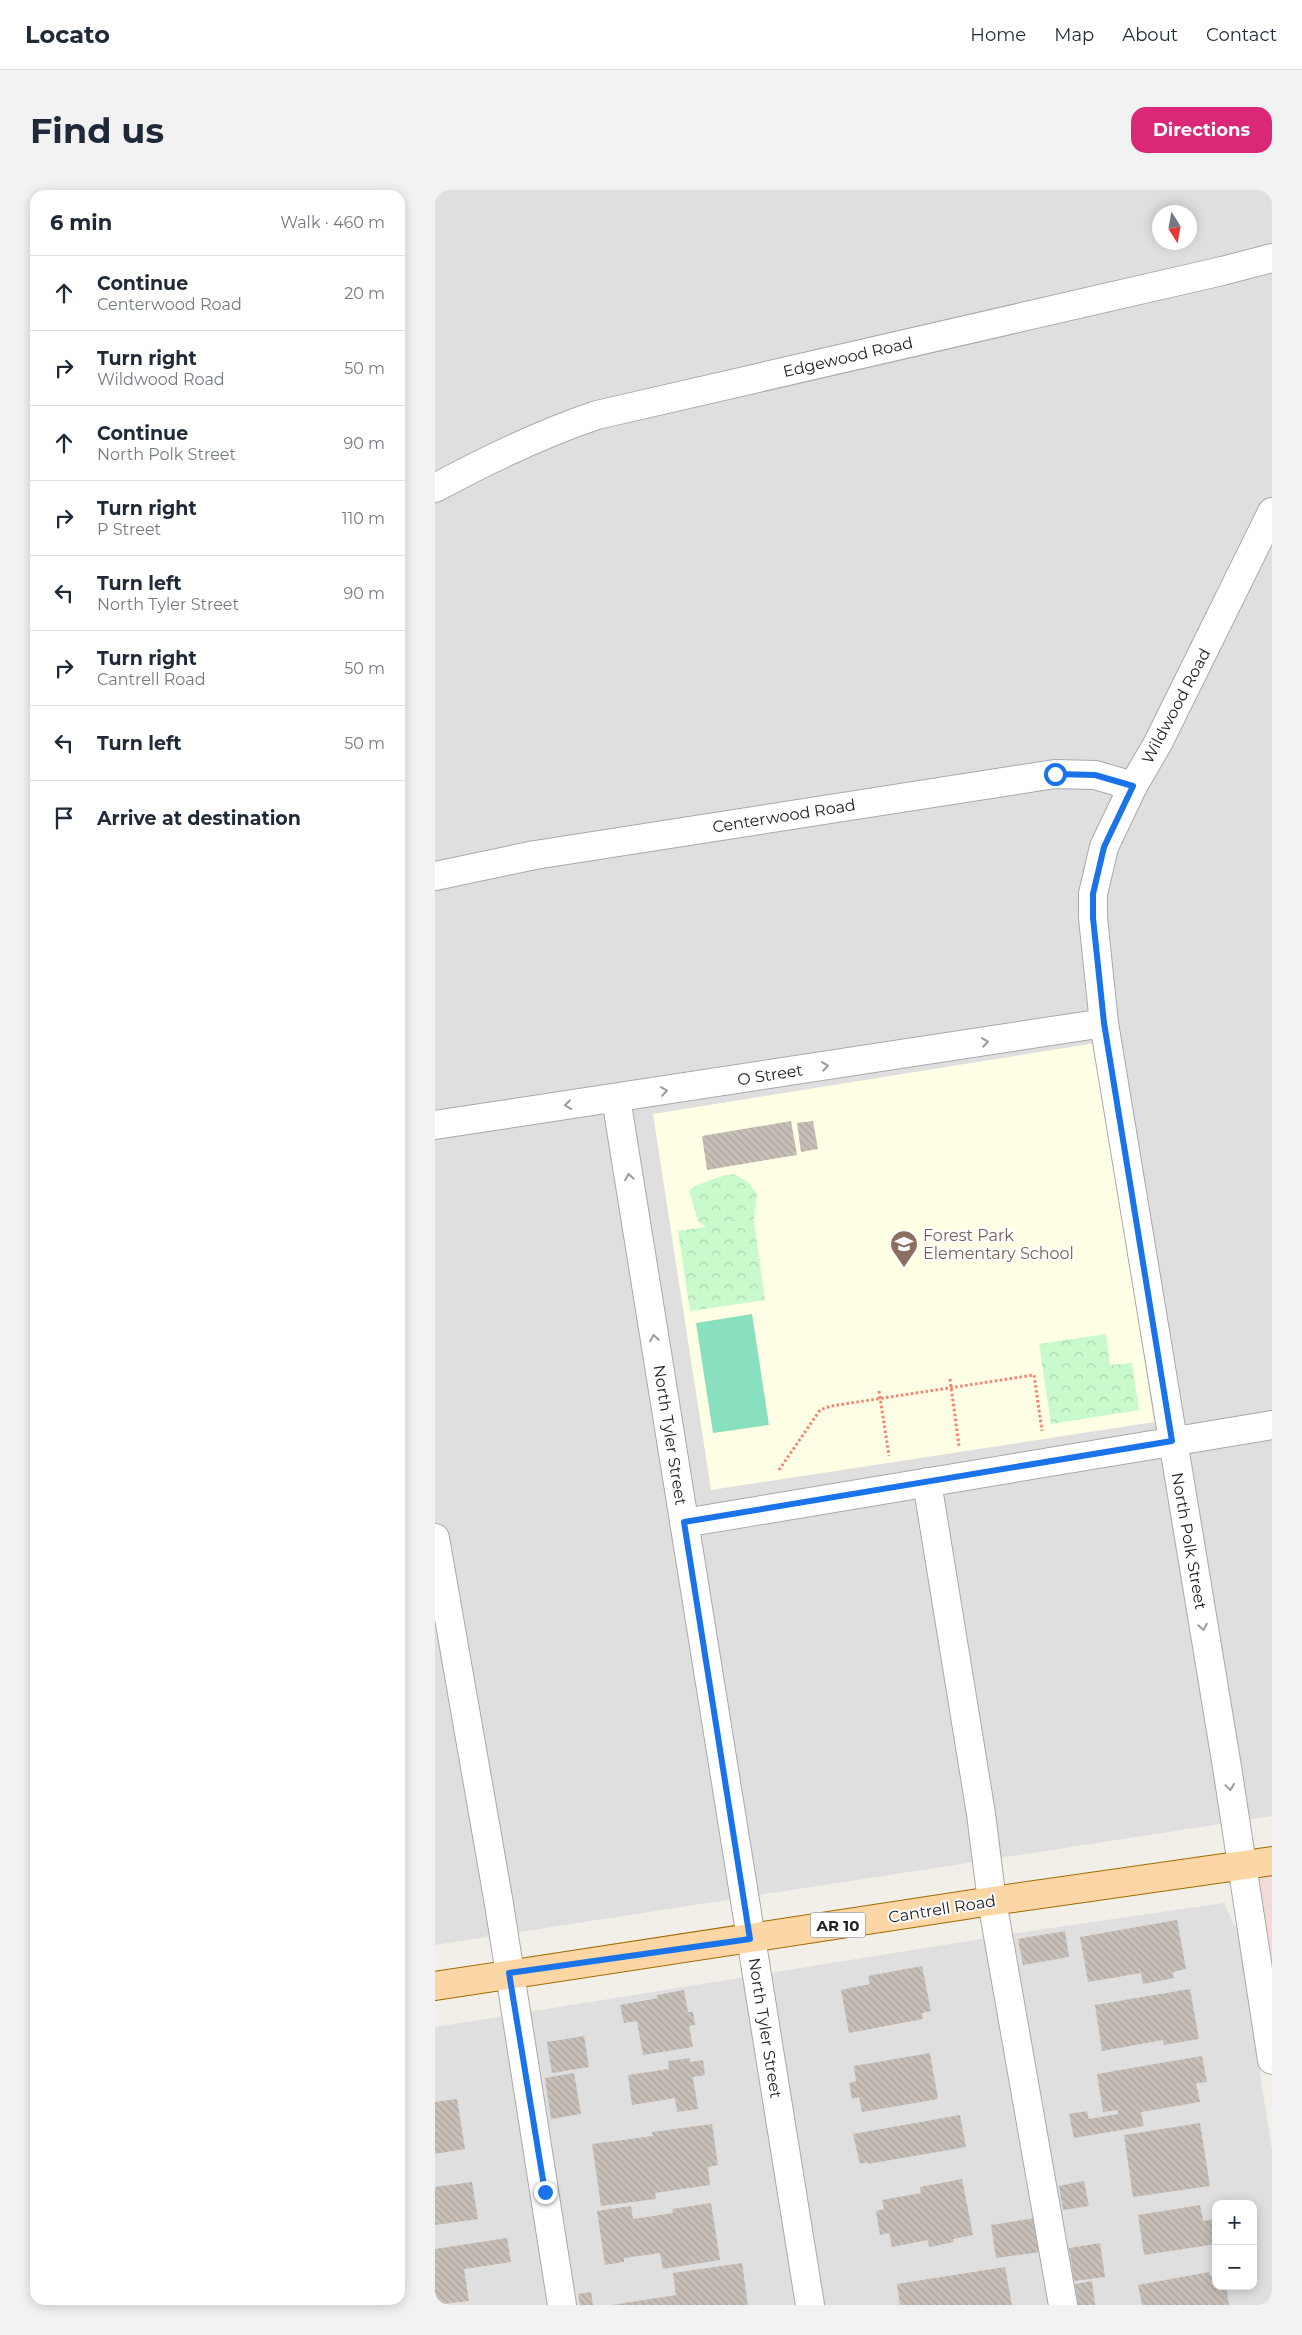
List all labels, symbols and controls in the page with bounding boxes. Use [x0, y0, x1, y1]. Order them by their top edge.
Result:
text: Locato [25, 20, 110, 49]
text: Home [970, 24, 1026, 46]
text: Map [1054, 24, 1094, 46]
text: About [1122, 24, 1178, 46]
text: Contact [1206, 24, 1277, 46]
button: Directions [1131, 107, 1272, 153]
text: Find us [30, 109, 164, 152]
north arrow [1152, 205, 1197, 250]
text: 6 min [50, 210, 112, 235]
text: Walk · 460 m [280, 213, 385, 232]
text: Continue [97, 272, 188, 295]
icon: ahead [50, 279, 78, 307]
text: 20 m [344, 284, 385, 303]
text: Centerwood Road [97, 295, 242, 314]
street label: Edgewood Road [781, 333, 915, 381]
text: Turn right [97, 347, 197, 370]
icon: right [50, 354, 78, 382]
text: 50 m [344, 359, 385, 378]
text: Wildwood Road [97, 370, 225, 389]
text: Continue [97, 422, 188, 445]
icon: ahead [50, 429, 78, 457]
text: 90 m [343, 434, 385, 453]
text: North Polk Street [97, 445, 236, 464]
text: Turn right [97, 497, 197, 520]
icon: right [50, 504, 78, 532]
text: 110 m [342, 509, 385, 528]
text: P Street [97, 520, 161, 539]
text: Turn left [97, 572, 182, 595]
icon: left [50, 579, 78, 607]
text: 90 m [343, 584, 385, 603]
text: North Tyler Street [97, 595, 239, 614]
street label: Wildwood Road [1138, 645, 1214, 767]
text: Turn right [97, 647, 197, 670]
icon: right [50, 654, 78, 682]
text: 50 m [344, 659, 385, 678]
text: Cantrell Road [97, 670, 205, 689]
icon: left [50, 729, 78, 757]
text: Turn left [97, 732, 182, 755]
text: 50 m [344, 734, 385, 753]
route start [1044, 763, 1067, 786]
street label: Centerwood Road [711, 795, 857, 837]
icon: arrive [50, 804, 78, 832]
text: Arrive at destination [97, 807, 301, 830]
one-way arrow [981, 1037, 990, 1047]
street label: O Street [736, 1060, 805, 1090]
one-way arrow [821, 1061, 829, 1072]
one-way arrow [660, 1086, 668, 1097]
one-way arrow [563, 1100, 572, 1110]
one-way arrow [624, 1173, 634, 1182]
place label: Forest Park Elementary School [923, 1226, 1074, 1263]
school or university icon: Forest Park Elementary School [889, 1229, 919, 1268]
one-way arrow [650, 1333, 660, 1342]
street label: North Tyler Street [650, 1363, 691, 1507]
street label: North Polk Street [1168, 1471, 1211, 1612]
one-way arrow [1198, 1623, 1208, 1631]
one-way arrow [1224, 1784, 1235, 1792]
street label: Cantrell Road [887, 1891, 997, 1927]
road number: AR 10 [811, 1912, 865, 1938]
street label: North Tyler Street [745, 1956, 786, 2100]
route end [534, 2181, 557, 2204]
map controls [1212, 2200, 1257, 2290]
button: + [1212, 2200, 1257, 2245]
button: − [1212, 2245, 1257, 2290]

